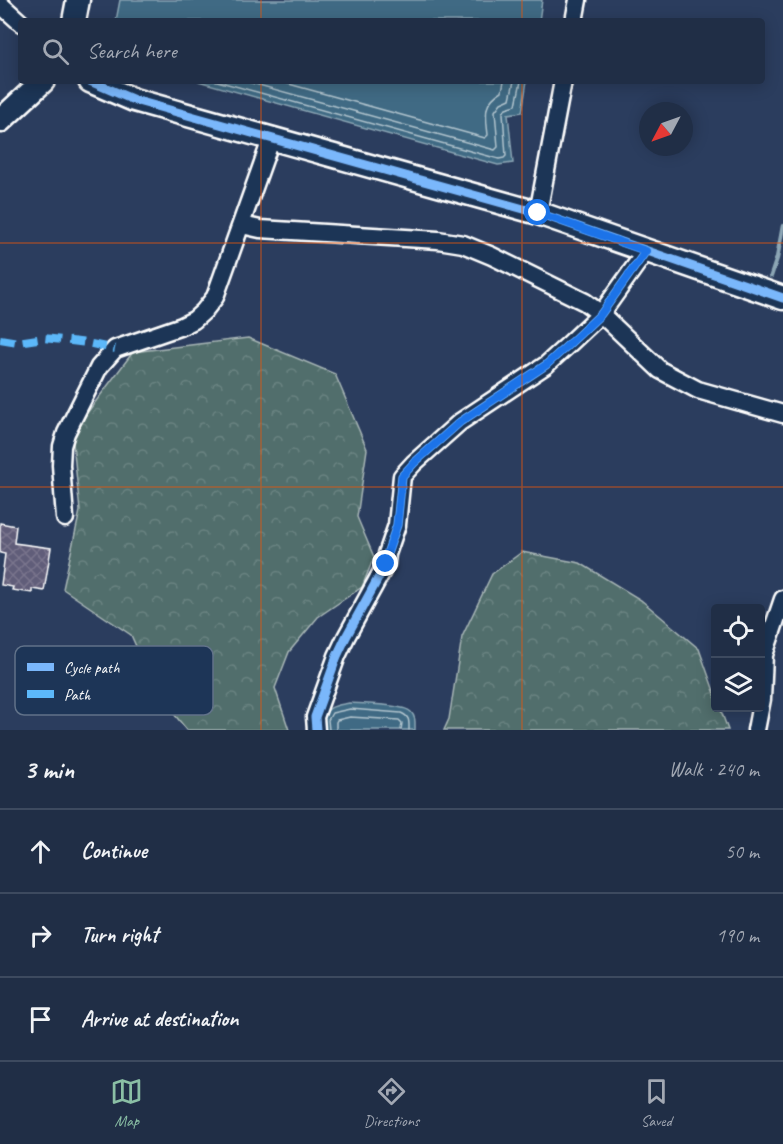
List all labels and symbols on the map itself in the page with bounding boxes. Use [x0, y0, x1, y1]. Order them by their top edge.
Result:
north arrow [639, 102, 693, 156]
route start [524, 199, 550, 225]
route end [372, 550, 398, 576]
legend [15, 646, 213, 715]
text: Cycle path [64, 658, 120, 678]
text: Path [64, 685, 91, 705]

